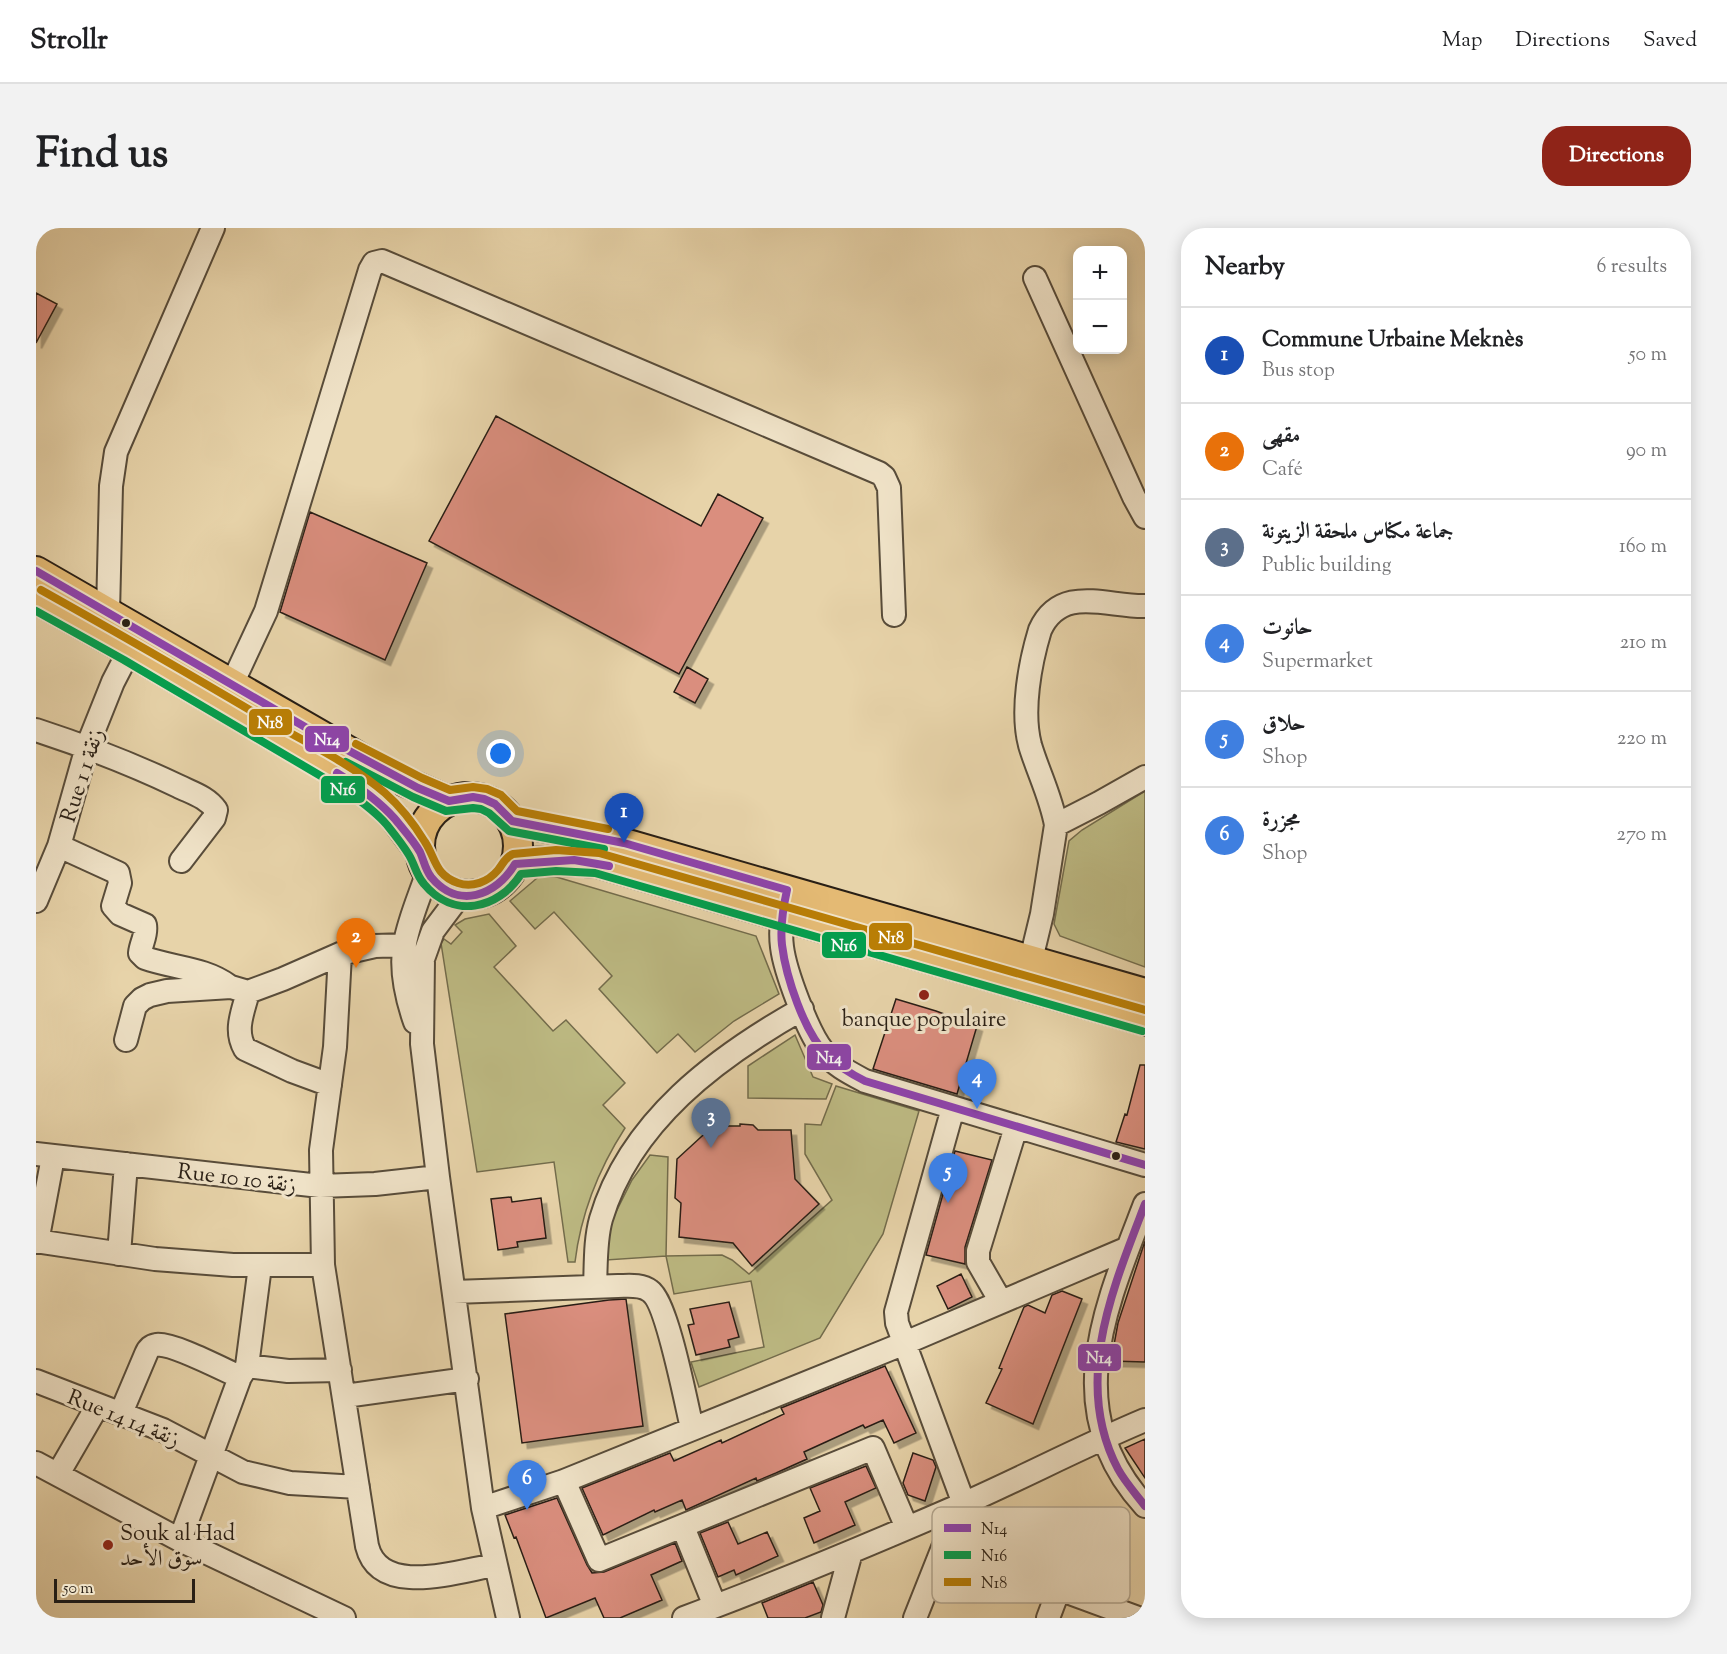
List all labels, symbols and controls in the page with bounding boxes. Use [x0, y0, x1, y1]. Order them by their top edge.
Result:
text: Strollr [30, 21, 108, 61]
text: Map [1442, 26, 1482, 56]
text: Directions [1515, 26, 1610, 56]
text: Saved [1643, 26, 1697, 56]
text: Find us [36, 126, 168, 186]
button: Directions [1542, 126, 1691, 186]
map controls [1073, 246, 1127, 354]
button: + [1073, 246, 1127, 300]
text: Nearby [1205, 249, 1285, 286]
text: 6 results [1597, 253, 1667, 282]
button: − [1073, 300, 1127, 354]
text: Commune Urbaine Meknès [1262, 325, 1524, 357]
text: 1 [1221, 341, 1228, 370]
text: 50 m [1629, 341, 1667, 370]
text: Bus stop [1262, 357, 1335, 386]
text: مقهى [1262, 421, 1300, 453]
text: 2 [1220, 437, 1229, 466]
text: 90 m [1626, 437, 1667, 466]
text: Café [1262, 456, 1303, 485]
text: جماعة مكناس ملحقة الزيتونة [1262, 517, 1454, 549]
text: 3 [1220, 533, 1229, 562]
text: 160 m [1619, 533, 1667, 562]
text: Public building [1262, 552, 1392, 581]
text: حانوت [1262, 613, 1313, 645]
unlabelled marker [120, 617, 132, 629]
text: 4 [1219, 629, 1230, 658]
text: 210 m [1620, 629, 1667, 658]
text: Supermarket [1262, 648, 1373, 677]
line badge: N18 [248, 708, 293, 736]
text: حلاق [1262, 709, 1306, 741]
text: N18 [257, 713, 283, 736]
street label: Rue 1 زنقة 1 [54, 725, 114, 827]
line badge: N14 [304, 725, 350, 753]
text: 5 [1221, 725, 1228, 754]
text: 220 m [1617, 725, 1667, 754]
text: N14 [314, 730, 340, 753]
your location [486, 739, 515, 768]
text: Shop [1262, 744, 1307, 773]
line badge: N16 [320, 775, 366, 804]
text: N16 [330, 780, 356, 803]
pin: 1 [604, 794, 644, 843]
text: مجزرة [1262, 805, 1300, 837]
text: 6 [1220, 821, 1229, 850]
text: 270 m [1617, 821, 1667, 850]
text: Shop [1262, 840, 1307, 869]
pin: 2 [336, 918, 376, 968]
line badge: N18 [868, 922, 913, 951]
text: N18 [878, 928, 904, 951]
line badge: N16 [821, 931, 867, 959]
text: N16 [831, 936, 857, 959]
marker: banque populaire [917, 988, 931, 1002]
place label: banque populaire [842, 1005, 1006, 1037]
line badge: N14 [806, 1043, 852, 1071]
text: N14 [816, 1048, 842, 1071]
pin: 4 [958, 1060, 996, 1109]
pin: 3 [692, 1098, 730, 1148]
unlabelled marker [1110, 1150, 1122, 1162]
pin: 5 [928, 1154, 968, 1203]
street label: Rue 10 زنقة 10 [175, 1157, 298, 1203]
line badge: N14 [1077, 1343, 1122, 1372]
text: N14 [1086, 1348, 1112, 1371]
street label: Rue 14 زنقة 14 [62, 1383, 184, 1457]
pin: 6 [508, 1460, 546, 1510]
legend [932, 1507, 1130, 1603]
place label: Souk al Had سوق الأحد [120, 1519, 235, 1576]
text: N14 [981, 1519, 1007, 1542]
marker: Souk al Had سوق الأحد [101, 1538, 115, 1552]
text: N16 [981, 1546, 1007, 1569]
text: N18 [981, 1573, 1007, 1596]
scale bar [54, 1576, 195, 1604]
text: 50 m [63, 1578, 94, 1601]

